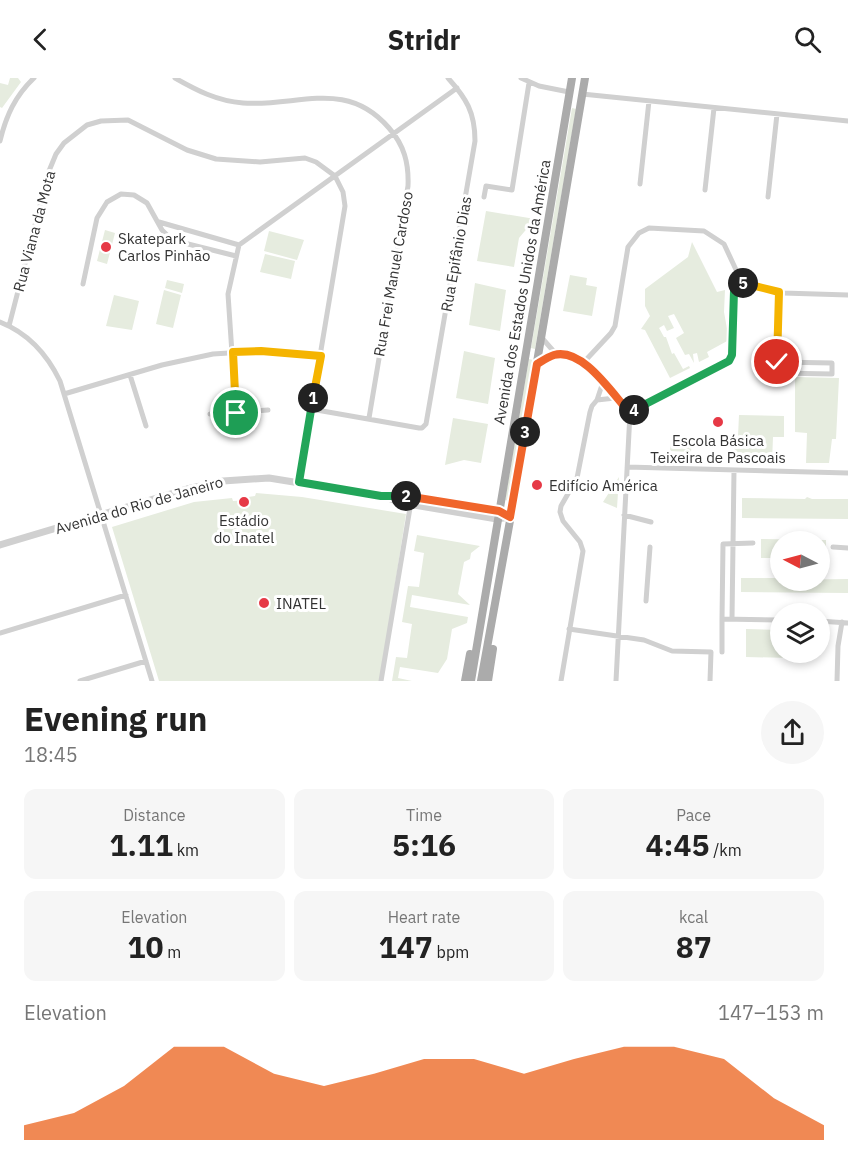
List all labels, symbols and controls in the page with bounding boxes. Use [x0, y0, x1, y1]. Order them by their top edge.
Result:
text: Stridr [387, 22, 461, 57]
icon: back [24, 23, 57, 56]
icon: search [791, 23, 824, 56]
street label: Avenida dos Estados Unidos da América [489, 158, 555, 426]
street label: Rua Viana da Mota [9, 168, 59, 294]
street label: Rua Frei Manuel Cardoso [369, 190, 417, 358]
street label: Rua Epifânio Dias [436, 195, 476, 313]
place label: Skatepark Carlos Pinhão [118, 229, 210, 265]
marker: Skatepark Carlos Pinhão [99, 240, 113, 254]
pin: 5 [728, 268, 758, 298]
text: 5 [738, 273, 748, 293]
pin [751, 336, 802, 387]
icon: check [760, 345, 793, 378]
pin: 1 [298, 383, 328, 413]
pin [210, 387, 261, 438]
text: 1 [308, 388, 318, 408]
pin: 4 [619, 395, 649, 425]
icon: arrive [219, 396, 252, 429]
text: 4 [629, 400, 639, 420]
marker: Escola Básica Teixeira de Pascoais [711, 415, 725, 429]
pin: 3 [510, 417, 540, 447]
text: 3 [520, 422, 530, 442]
place label: Escola Básica Teixeira de Pascoais [650, 431, 786, 467]
street label: Avenida do Rio de Janeiro [53, 472, 225, 538]
place label: Edifício América [549, 476, 658, 495]
marker: Edifício América [530, 478, 544, 492]
pin: 2 [391, 481, 421, 511]
text: 2 [401, 486, 411, 506]
marker: Estádio do Inatel [237, 495, 251, 509]
place label: Estádio do Inatel [214, 511, 274, 547]
north arrow [770, 531, 830, 591]
map controls [770, 531, 830, 663]
place label: INATEL [276, 594, 327, 613]
marker: INATEL [257, 596, 271, 610]
button: layers [770, 603, 830, 663]
text: Evening run [24, 697, 208, 740]
button: share [761, 701, 824, 764]
text: 18:45 [24, 741, 78, 768]
text: Distance [123, 805, 186, 825]
text: Time [406, 805, 442, 825]
text: Pace [676, 805, 711, 825]
text: 1.11 [110, 825, 173, 864]
text: 5:16 [392, 825, 456, 864]
text: 4:45 [646, 825, 709, 864]
text: km [173, 840, 199, 860]
text: /km [709, 840, 742, 860]
text: Elevation [121, 907, 187, 927]
text: Heart rate [388, 907, 460, 927]
text: kcal [679, 907, 708, 927]
text: 10 [127, 927, 163, 966]
text: 147 [379, 927, 433, 966]
text: 87 [676, 927, 712, 966]
text: m [163, 942, 181, 962]
text: bpm [433, 942, 469, 962]
text: Elevation [24, 999, 107, 1026]
text: 147–153 m [718, 999, 824, 1026]

